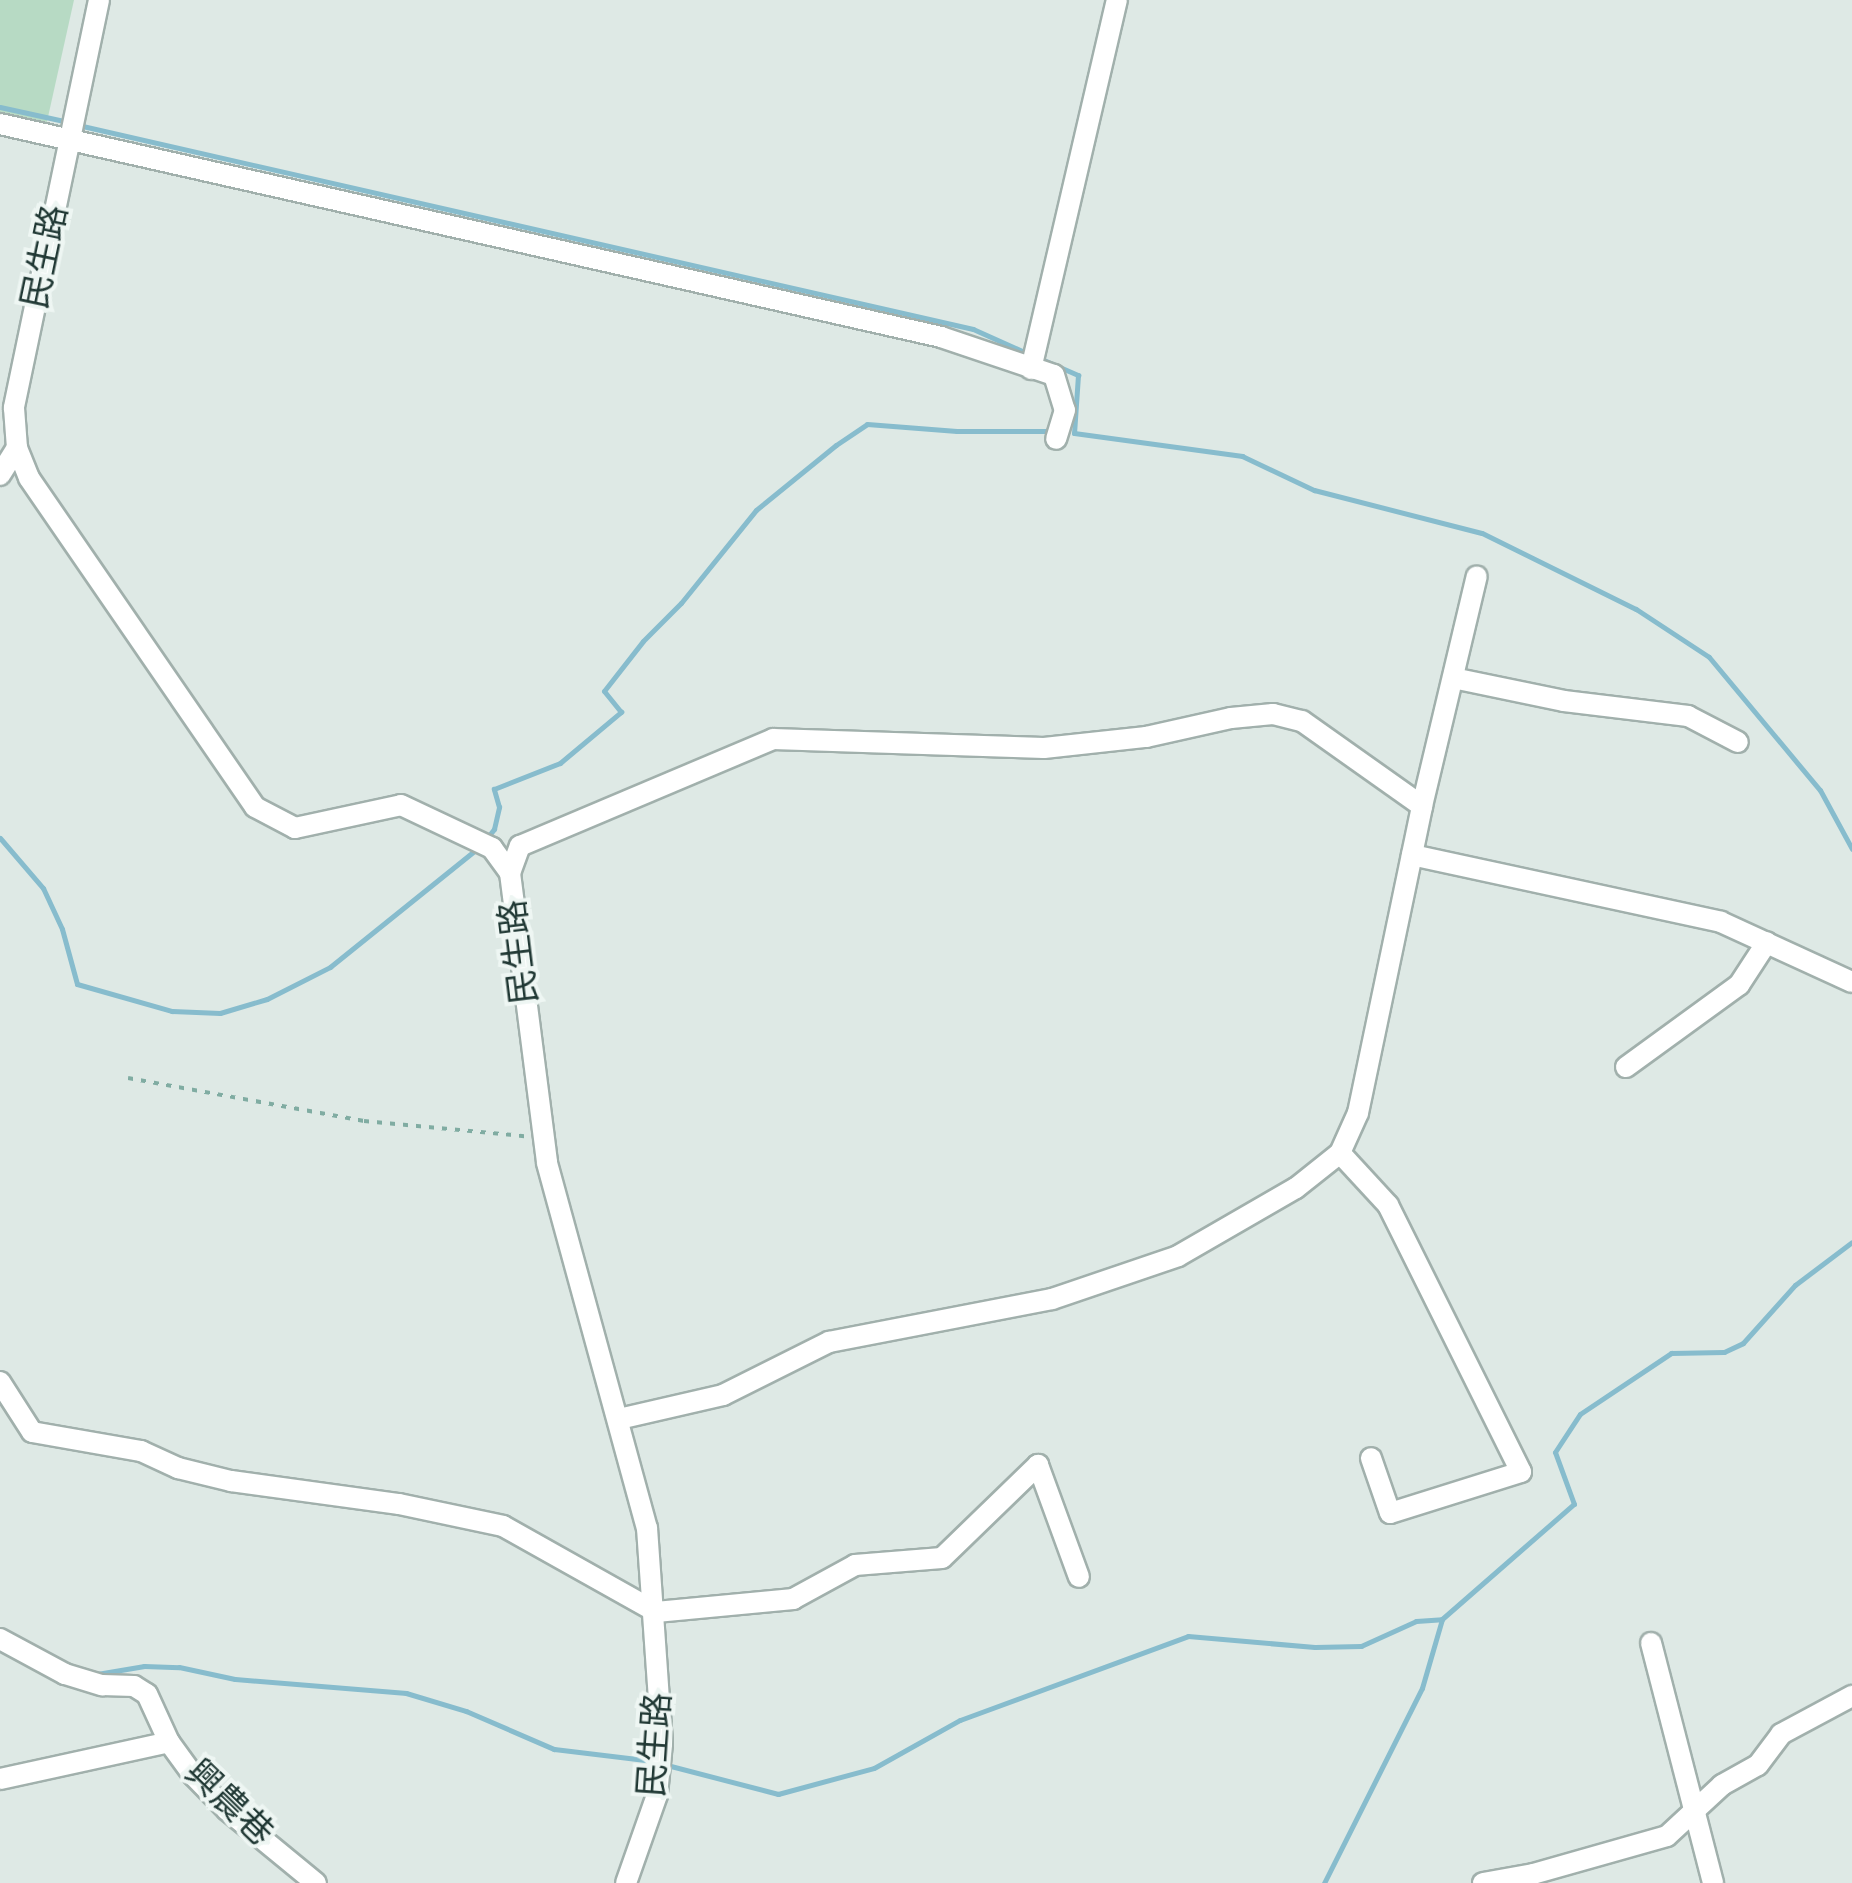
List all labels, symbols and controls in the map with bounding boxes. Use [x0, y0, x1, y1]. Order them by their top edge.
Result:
street label: 民生路 [14, 201, 76, 313]
street label: 民生路 [492, 897, 546, 1007]
street label: 民生路 [630, 1691, 680, 1799]
street label: 興農巷 [177, 1751, 281, 1855]

